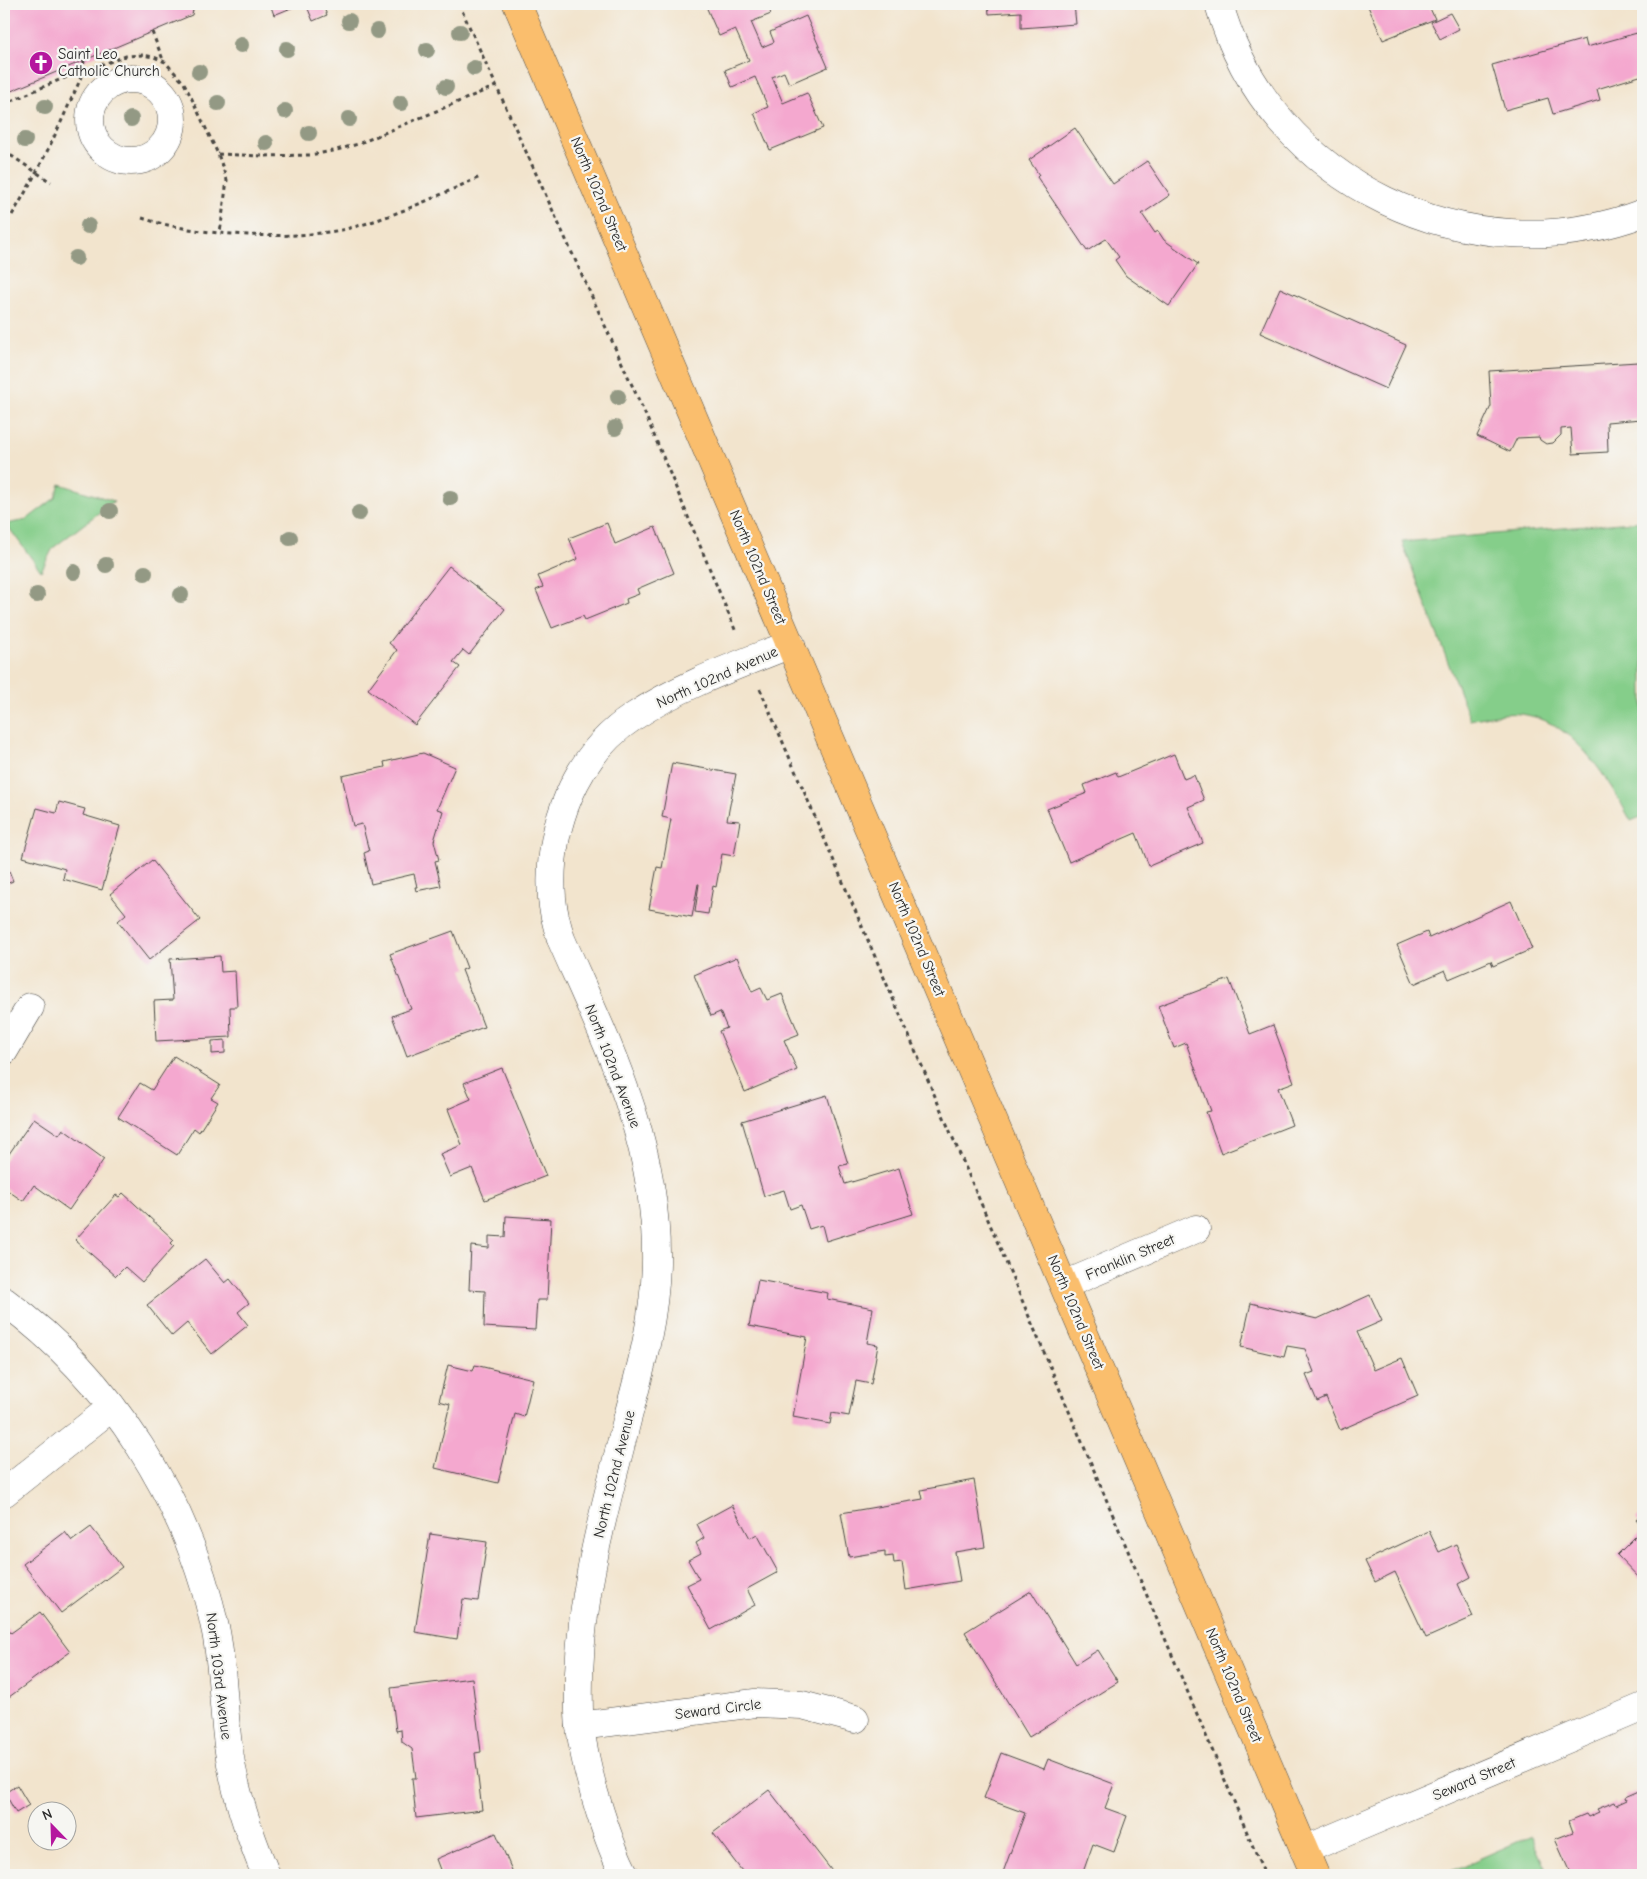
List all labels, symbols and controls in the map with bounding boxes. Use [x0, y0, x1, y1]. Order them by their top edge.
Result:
place label: Saint Leo Catholic Church [58, 45, 160, 80]
church icon: Saint Leo Catholic Church [28, 50, 54, 76]
street label: North 102nd Street [567, 134, 632, 255]
street label: North 102nd Street [726, 507, 791, 628]
street label: North 102nd Avenue [654, 642, 781, 712]
street label: North 102nd Street [885, 879, 950, 1000]
street label: North 102nd Avenue [581, 1002, 645, 1131]
street label: Franklin Street [1083, 1230, 1178, 1284]
street label: North 102nd Street [1044, 1252, 1109, 1373]
street label: North 102nd Avenue [589, 1408, 639, 1540]
street label: North 103rd Avenue [202, 1611, 236, 1741]
street label: North 102nd Street [1202, 1625, 1267, 1746]
street label: Seward Circle [674, 1695, 763, 1723]
street label: Seward Street [1430, 1753, 1519, 1805]
north arrow [28, 1802, 78, 1852]
text: N [40, 1805, 55, 1824]

